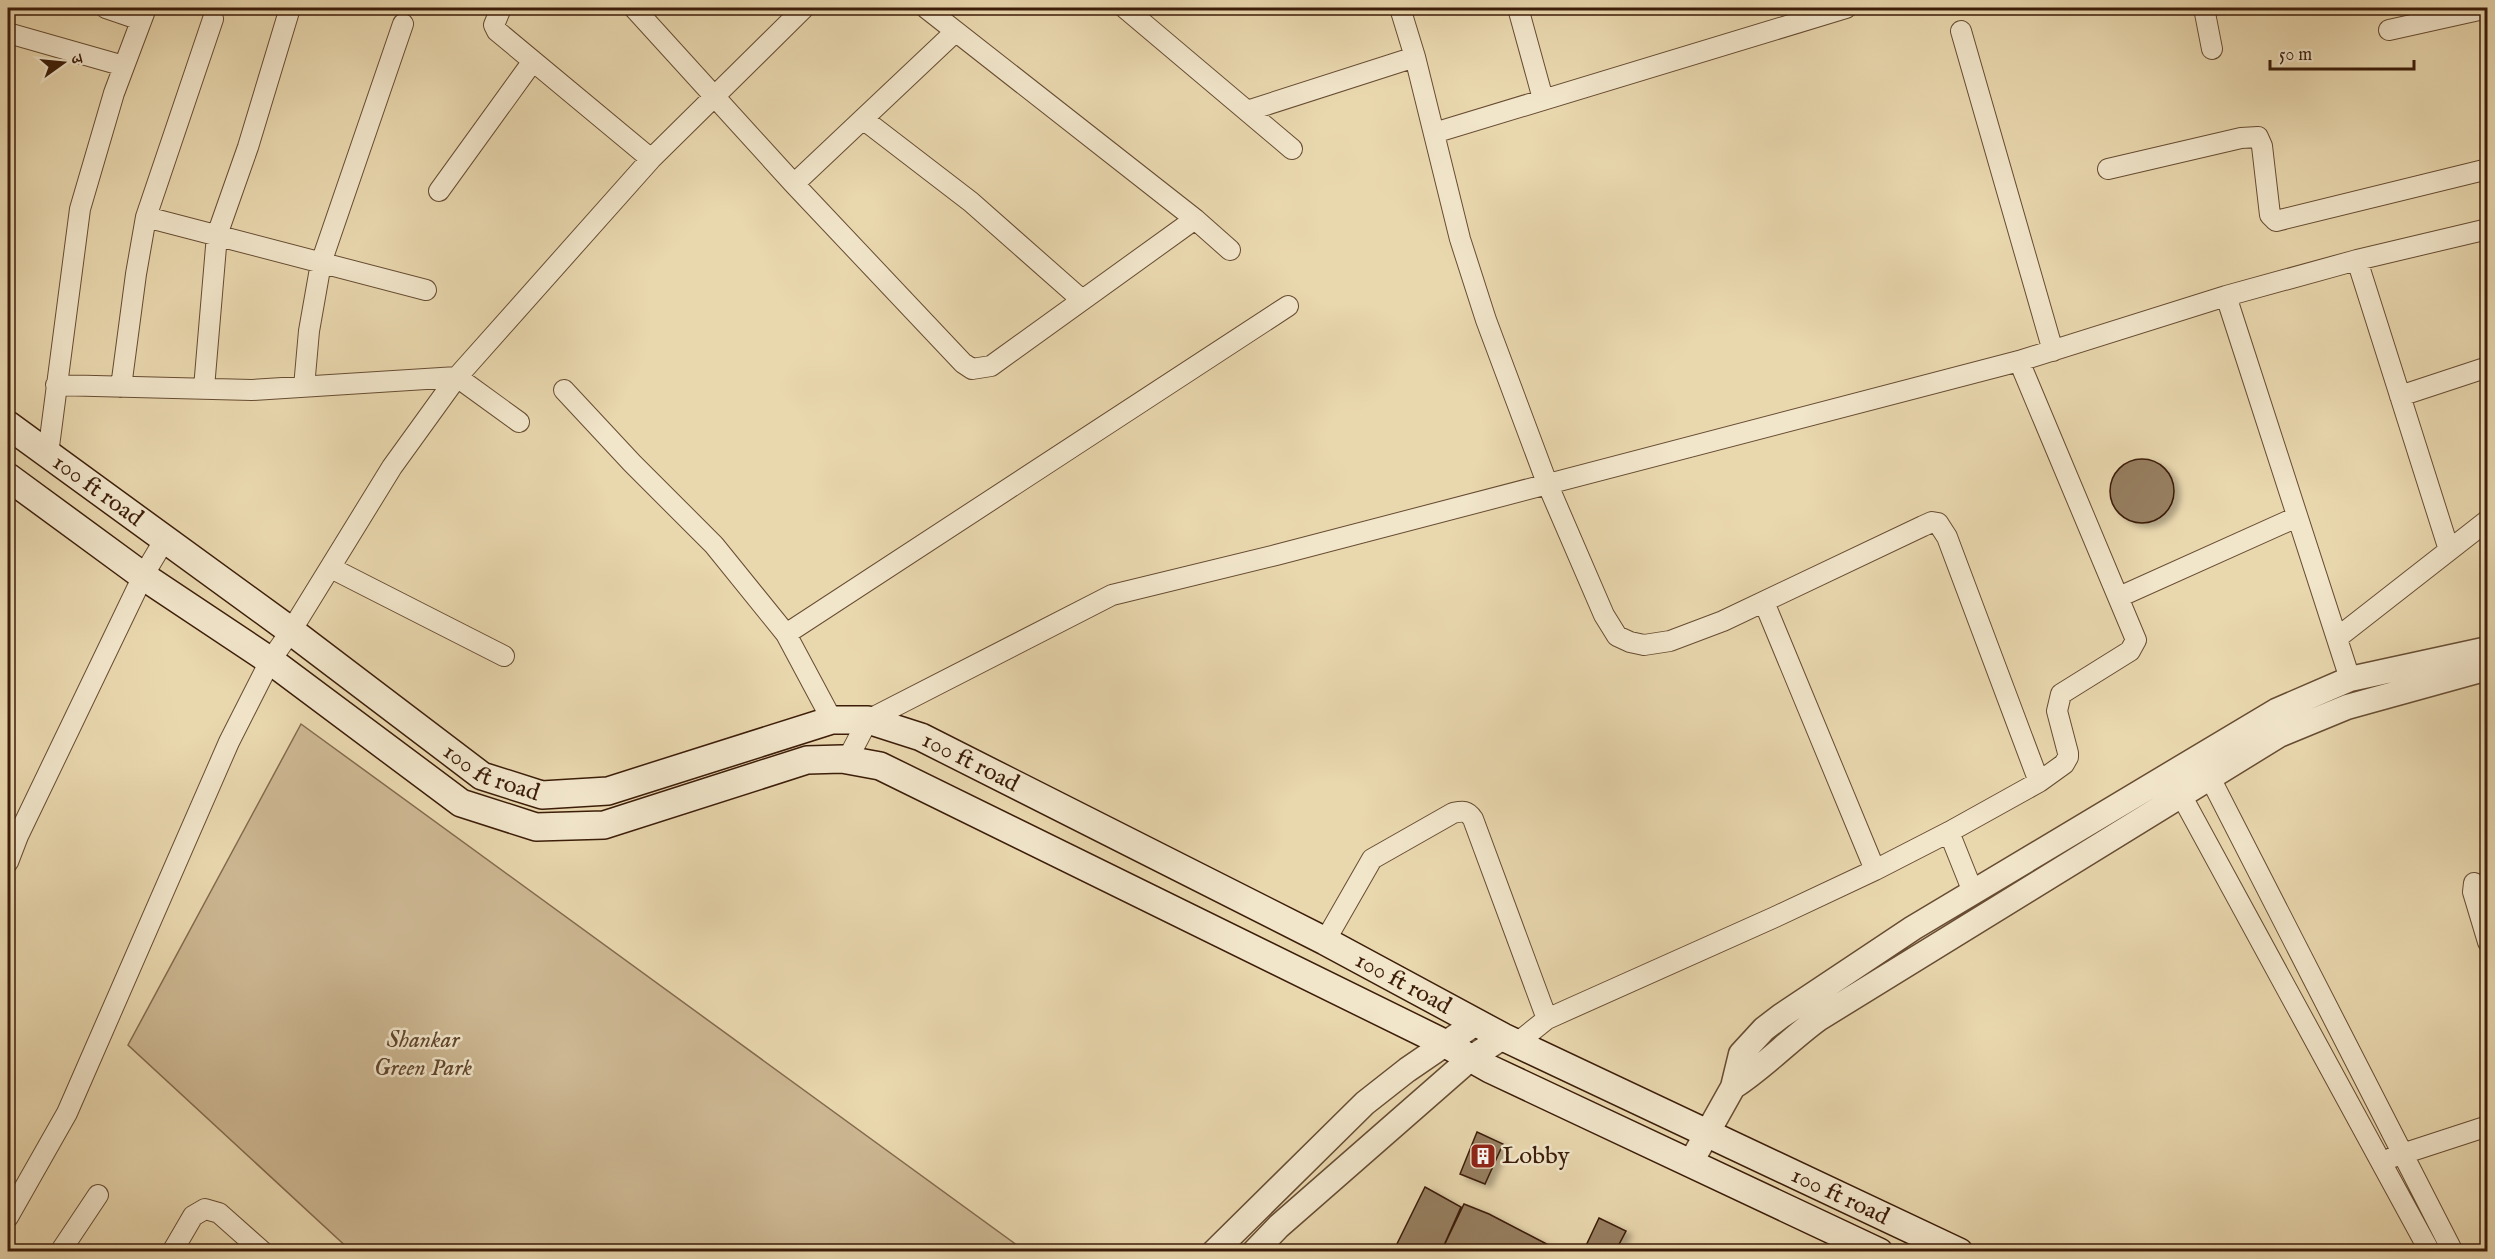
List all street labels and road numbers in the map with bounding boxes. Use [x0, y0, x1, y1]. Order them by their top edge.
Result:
street label: 100 ft road [46, 447, 149, 534]
street label: 100 ft road [917, 725, 1024, 800]
street label: 100 ft road [437, 736, 544, 809]
street label: 100 ft road [1350, 945, 1457, 1022]
street label: 100 ft road [1786, 1160, 1894, 1232]

